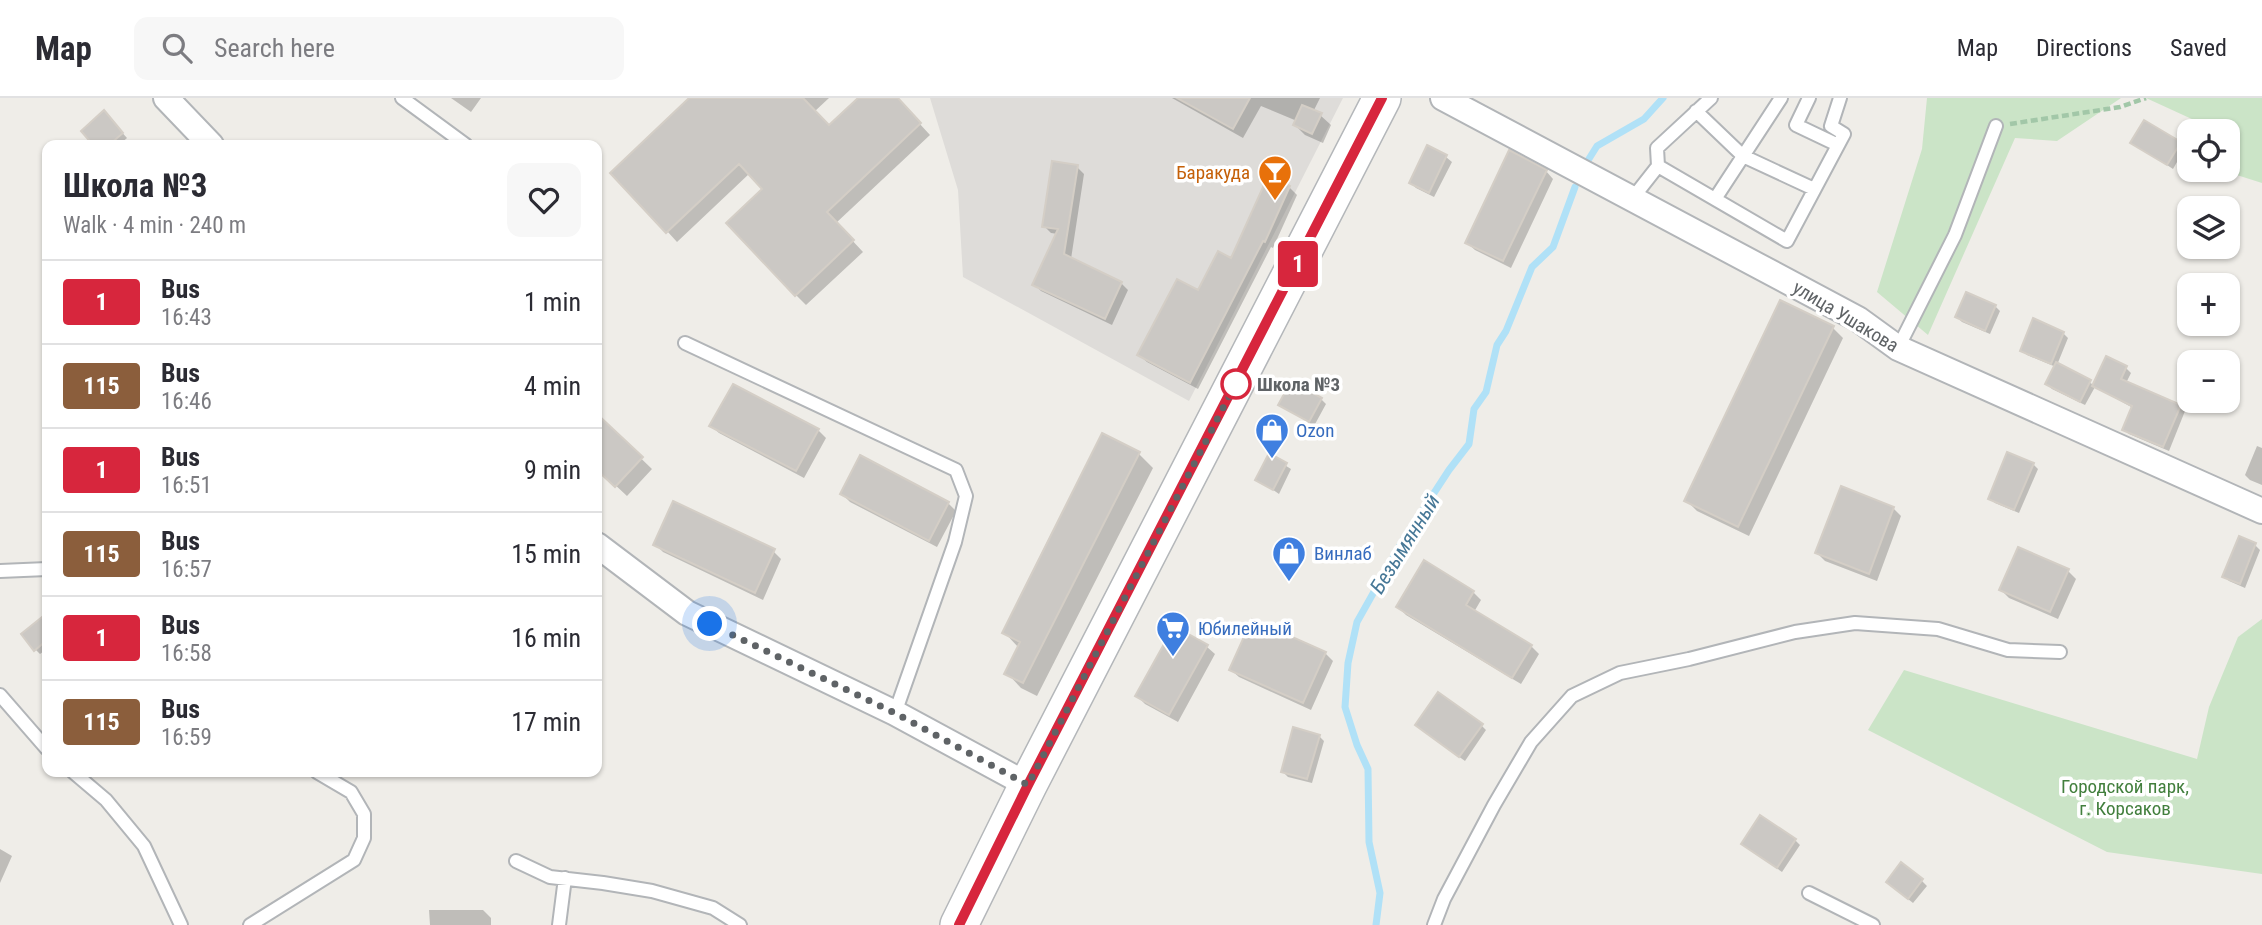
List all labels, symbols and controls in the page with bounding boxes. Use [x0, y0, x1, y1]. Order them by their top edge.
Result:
search box [134, 17, 624, 80]
text: Map [35, 29, 92, 68]
icon: search [158, 29, 196, 67]
text: Search here [214, 33, 335, 63]
text: Map [1957, 34, 1998, 62]
text: Directions [2036, 34, 2132, 62]
text: Saved [2170, 34, 2227, 62]
map controls [2177, 119, 2240, 413]
button: locate [2177, 119, 2240, 182]
bar icon: Баракуда [1256, 153, 1294, 202]
place label: Баракуда [1176, 161, 1250, 184]
button: heart [507, 163, 581, 237]
text: Школа №3 [63, 166, 207, 205]
button: layers [2177, 196, 2240, 259]
text: Walk · 4 min · 240 m [63, 212, 246, 239]
line badge: 1 [1275, 241, 1321, 287]
text: 1 [1292, 250, 1304, 278]
button: + [2177, 273, 2240, 336]
text: Bus [161, 274, 200, 304]
street label: улица Ушакова [1789, 276, 1903, 357]
text: 1 min [524, 287, 581, 317]
text: 1 [95, 288, 108, 316]
text: 16:43 [161, 304, 212, 331]
button: − [2177, 350, 2240, 413]
text: Bus [161, 358, 200, 388]
marker: Школа №3 [1221, 369, 1251, 399]
text: 4 min [524, 371, 581, 401]
text: 115 [83, 372, 120, 400]
place label: Школа №3 [1257, 373, 1340, 396]
text: 16:46 [161, 388, 212, 415]
shop icon: Ozon [1253, 411, 1291, 460]
place label: Ozon [1296, 419, 1334, 442]
text: Bus [161, 442, 200, 472]
text: 9 min [524, 455, 581, 485]
text: 1 [95, 456, 108, 484]
text: 16:51 [161, 472, 212, 499]
water label: Безымянный [1365, 490, 1445, 598]
text: Bus [161, 526, 200, 556]
shop icon: Винлаб [1270, 534, 1308, 583]
text: 15 min [511, 539, 581, 569]
text: 115 [83, 540, 120, 568]
place label: Винлаб [1314, 542, 1372, 565]
text: 16:57 [161, 556, 212, 583]
your location [692, 606, 727, 641]
supermarket icon: Юбилейный [1154, 609, 1192, 658]
text: Bus [161, 610, 200, 640]
place label: Юбилейный [1198, 617, 1292, 640]
text: 16 min [511, 623, 581, 653]
text: 1 [95, 624, 108, 652]
text: 16:58 [161, 640, 212, 667]
text: Bus [161, 694, 200, 724]
text: 17 min [511, 707, 581, 737]
text: 115 [83, 708, 120, 736]
text: 16:59 [161, 724, 212, 751]
park label: Городской парк, г. Корсаков [2061, 775, 2189, 820]

